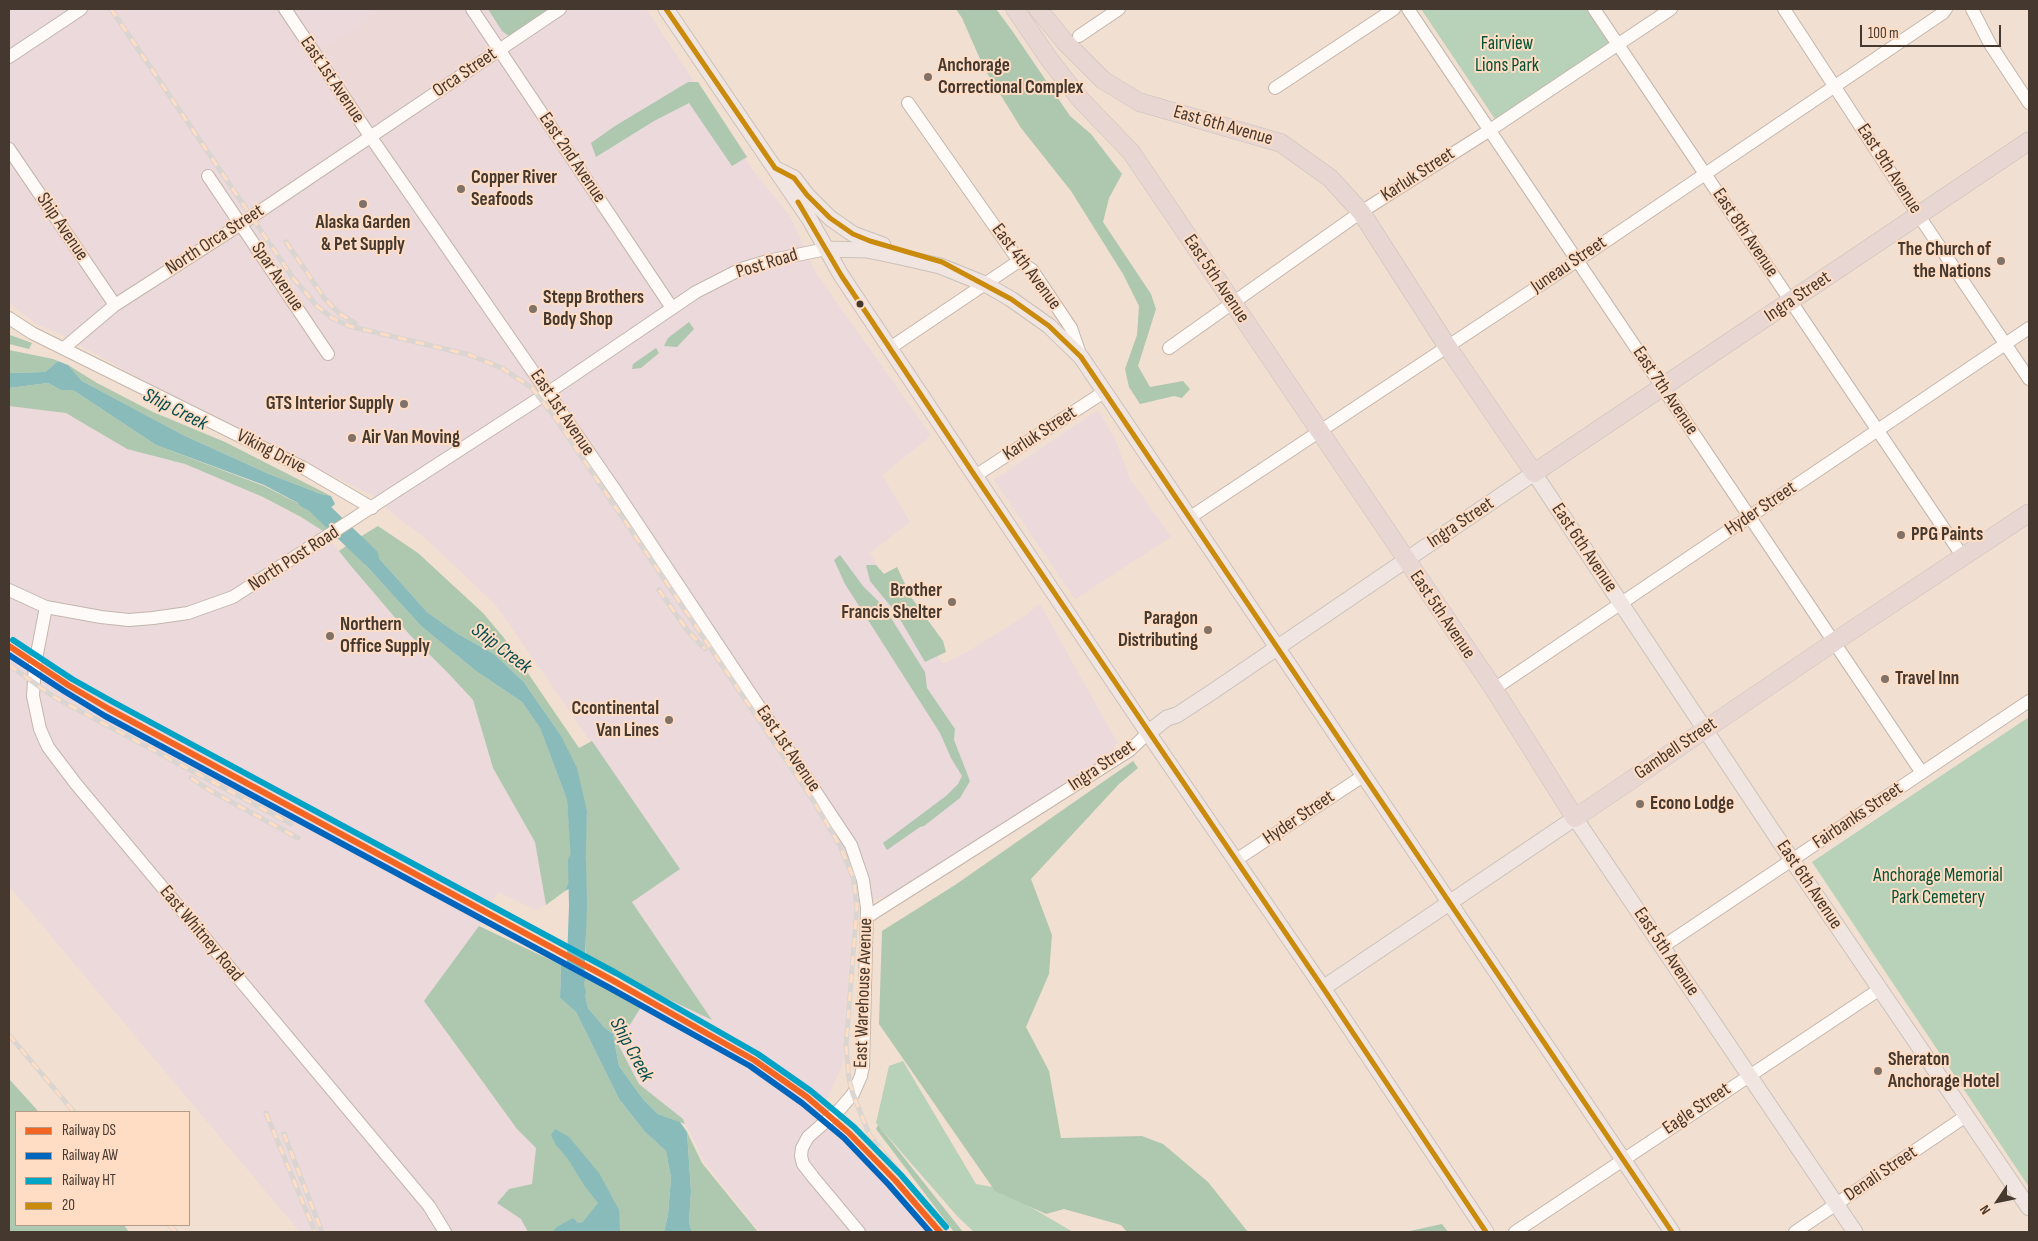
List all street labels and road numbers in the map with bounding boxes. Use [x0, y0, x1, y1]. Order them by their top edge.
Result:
street label: East 1st Avenue [295, 32, 369, 128]
street label: Orca Street [429, 43, 501, 103]
street label: East 6th Avenue [1171, 101, 1275, 151]
street label: East 2nd Avenue [534, 109, 610, 207]
street label: East 9th Avenue [1852, 120, 1926, 218]
street label: Karluk Street [1377, 143, 1459, 207]
street label: East 8th Avenue [1707, 184, 1783, 282]
street label: Ship Avenue [31, 189, 93, 265]
street label: North Orca Street [162, 200, 268, 280]
street label: East 4th Avenue [986, 219, 1066, 315]
street label: East 5th Avenue [1178, 231, 1254, 327]
street label: Juneau Street [1527, 232, 1611, 298]
street label: Spar Avenue [246, 238, 308, 316]
street label: Post Road [733, 244, 801, 284]
street label: Ingra Street [1760, 267, 1836, 327]
street label: East 7th Avenue [1627, 342, 1703, 440]
street label: East 1st Avenue [525, 365, 599, 461]
street label: Karluk Street [999, 402, 1081, 466]
street label: Viking Drive [233, 425, 309, 479]
street label: Hyder Street [1721, 477, 1801, 541]
street label: Ingra Street [1423, 493, 1499, 553]
street label: East 6th Avenue [1546, 499, 1622, 597]
street label: North Post Road [244, 521, 344, 597]
street label: East 5th Avenue [1404, 567, 1480, 663]
street label: East 1st Avenue [751, 701, 825, 797]
street label: Gambell Street [1630, 713, 1722, 785]
street label: Ingra Street [1064, 736, 1140, 796]
street label: Fairbanks Street [1809, 778, 1907, 854]
street label: Hyder Street [1259, 786, 1339, 850]
street label: East 6th Avenue [1771, 836, 1847, 934]
street label: East Whitney Road [154, 881, 248, 987]
street label: East 5th Avenue [1628, 904, 1704, 1000]
street label: East Warehouse Avenue [850, 917, 878, 1069]
street label: Eagle Street [1659, 1078, 1735, 1140]
street label: Denali Street [1840, 1141, 1922, 1207]

